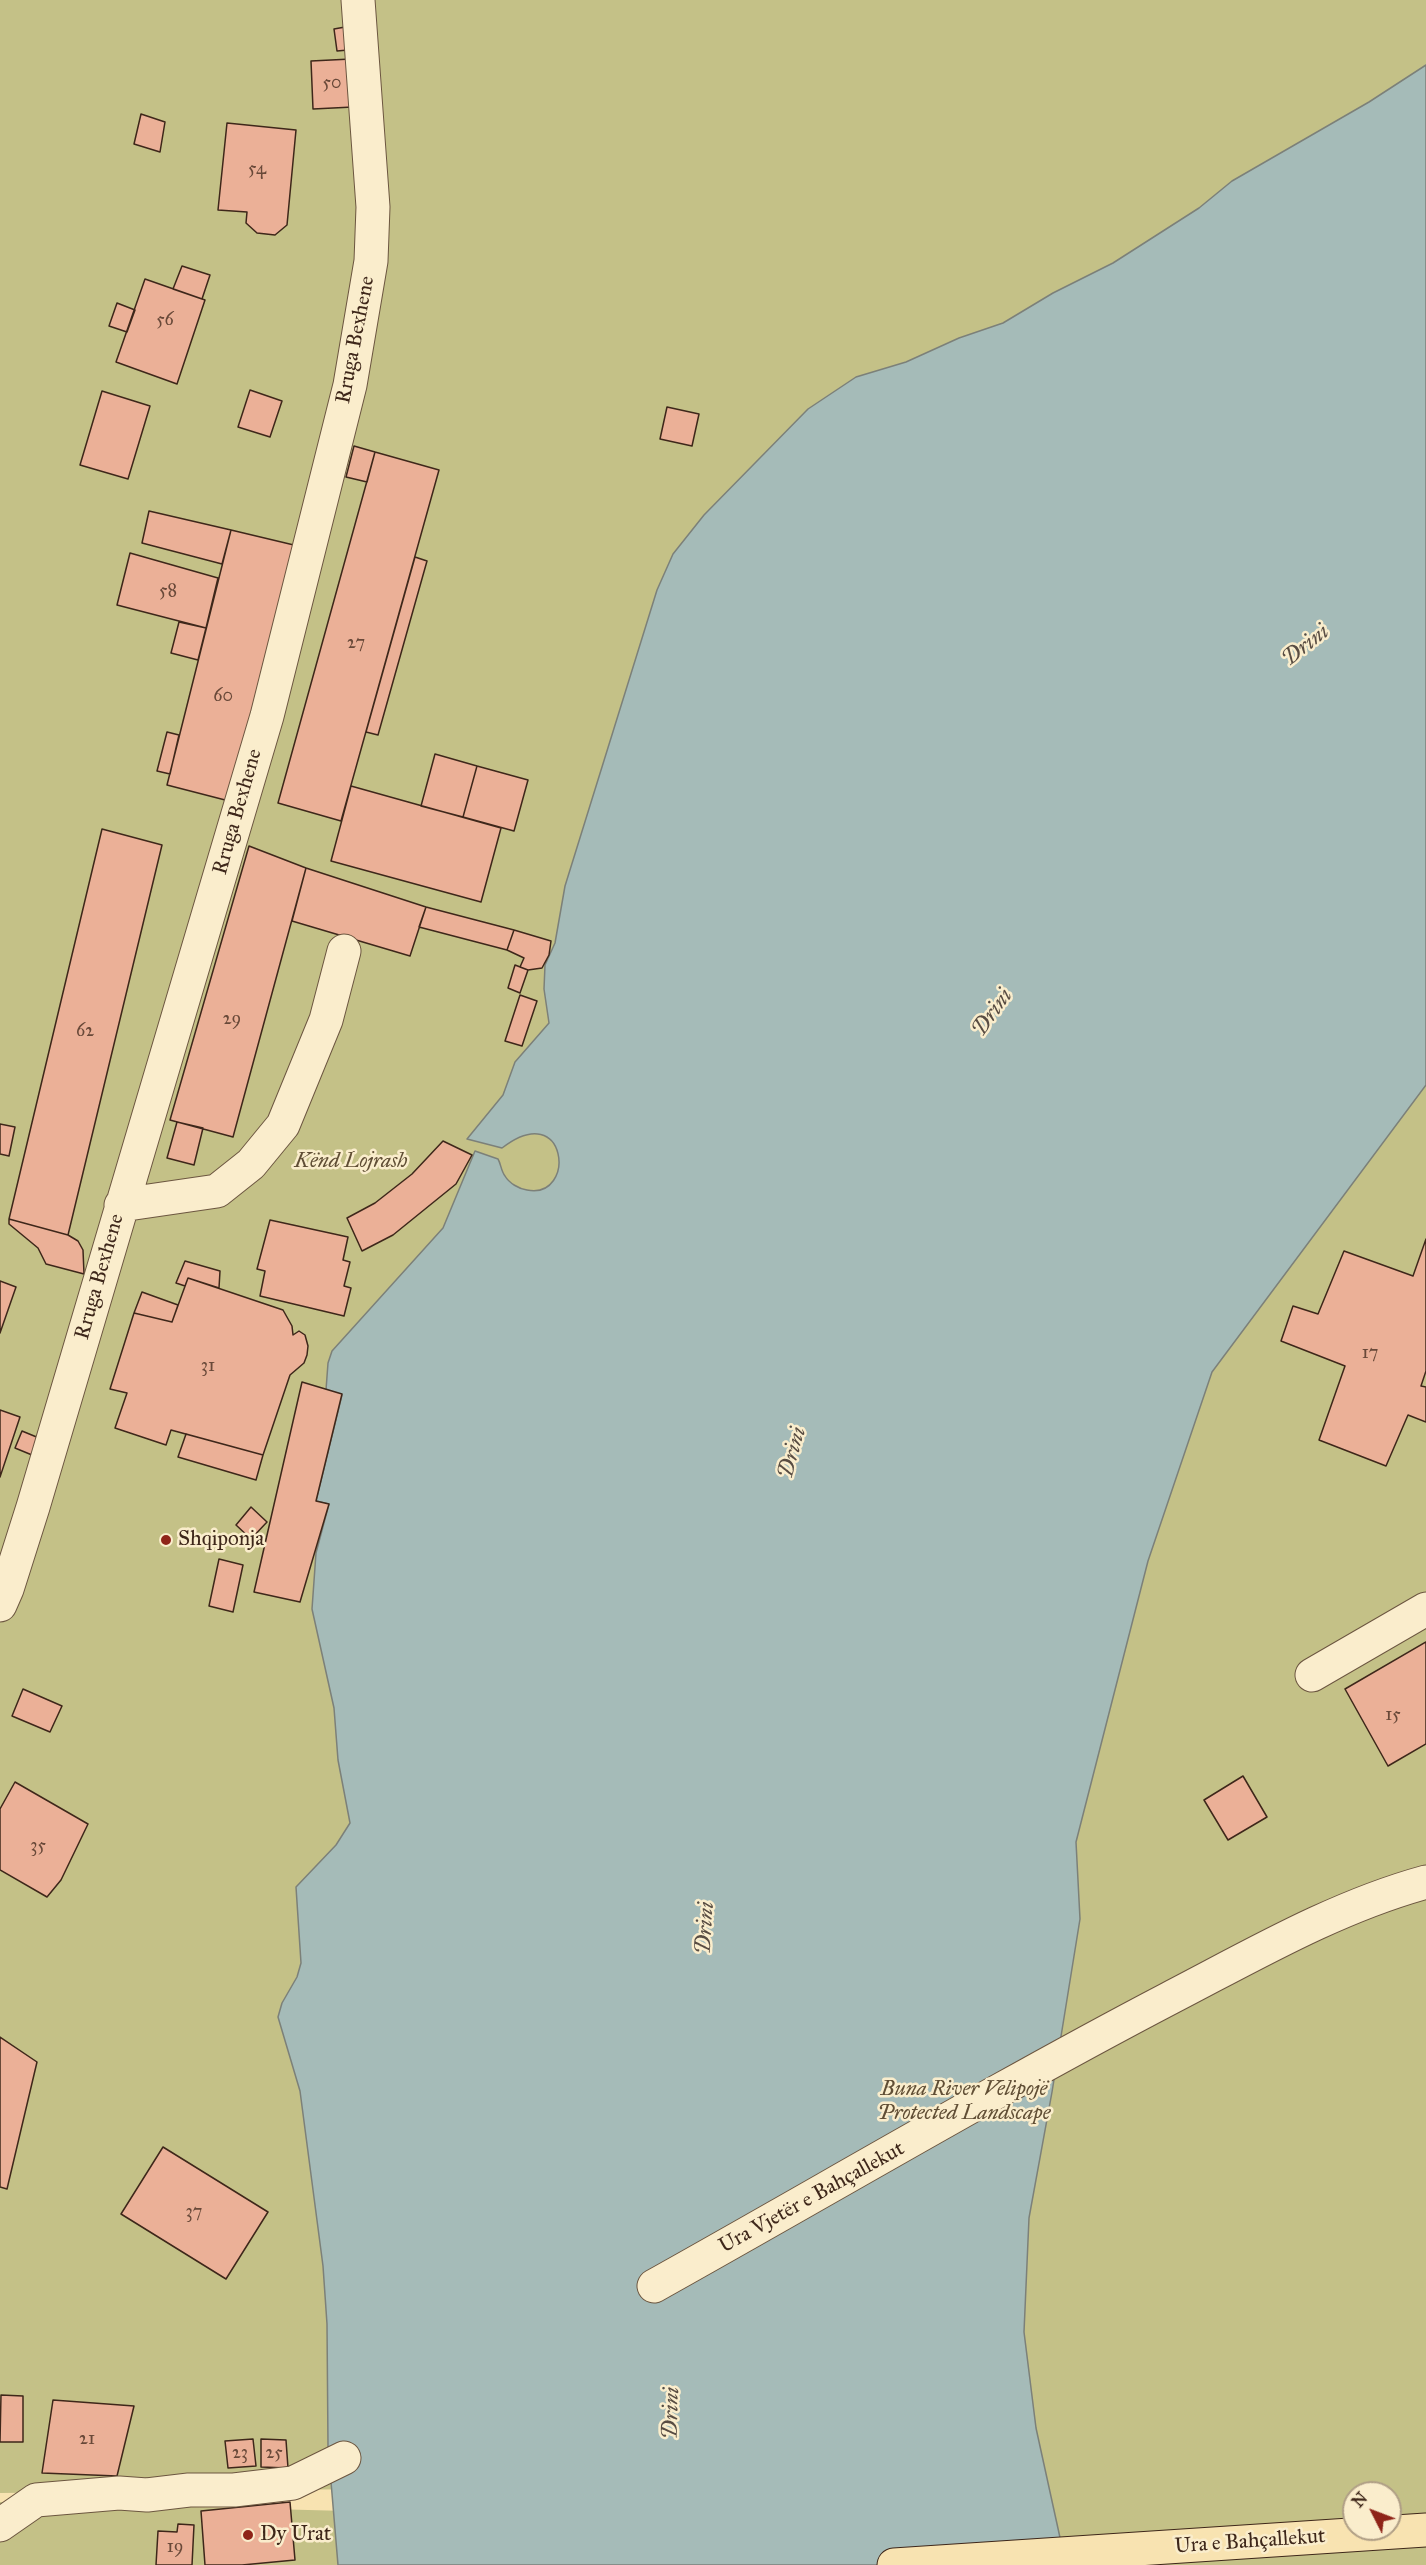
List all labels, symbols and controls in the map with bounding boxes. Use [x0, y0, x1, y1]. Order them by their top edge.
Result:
house number: 50 [323, 73, 341, 95]
house number: 54 [248, 159, 266, 181]
street label: Rruga Bexhene [331, 274, 381, 406]
house number: 56 [156, 310, 174, 332]
house number: 58 [159, 581, 177, 603]
water label: Drini [1277, 619, 1335, 673]
house number: 27 [347, 633, 365, 655]
house number: 60 [213, 686, 233, 708]
street label: Rruga Bexhene [208, 746, 268, 878]
water label: Drini [967, 984, 1019, 1042]
house number: 29 [223, 1009, 241, 1031]
house number: 62 [76, 1021, 94, 1043]
park label: Kënd Lojrash [294, 1149, 408, 1175]
street label: Rruga Bexhene [70, 1211, 130, 1343]
house number: 17 [1362, 1343, 1378, 1365]
house number: 31 [201, 1356, 215, 1378]
water label: Drini [773, 1424, 813, 1482]
place label: Shqiponja [178, 1527, 264, 1553]
marker: Shqiponja [159, 1533, 173, 1547]
house number: 15 [1385, 1705, 1401, 1727]
house number: 35 [30, 1836, 46, 1858]
water label: Drini [691, 1901, 721, 1955]
park label: Buna River Velipojë Protected Landscape [878, 2077, 1050, 2127]
street label: Ura Vjetër e Bahçallekut [715, 2137, 909, 2259]
house number: 37 [186, 2202, 202, 2224]
water label: Drini [658, 2386, 686, 2440]
house number: 21 [79, 2429, 95, 2451]
house number: 23 [232, 2443, 248, 2465]
house number: 25 [265, 2443, 283, 2465]
north arrow [1342, 2481, 1402, 2541]
text: N [1348, 2489, 1371, 2511]
place label: Dy Urat [260, 2522, 331, 2548]
street label: Ura e Bahçallekut [1174, 2524, 1326, 2560]
marker: Dy Urat [241, 2528, 255, 2542]
house number: 19 [167, 2537, 183, 2559]

